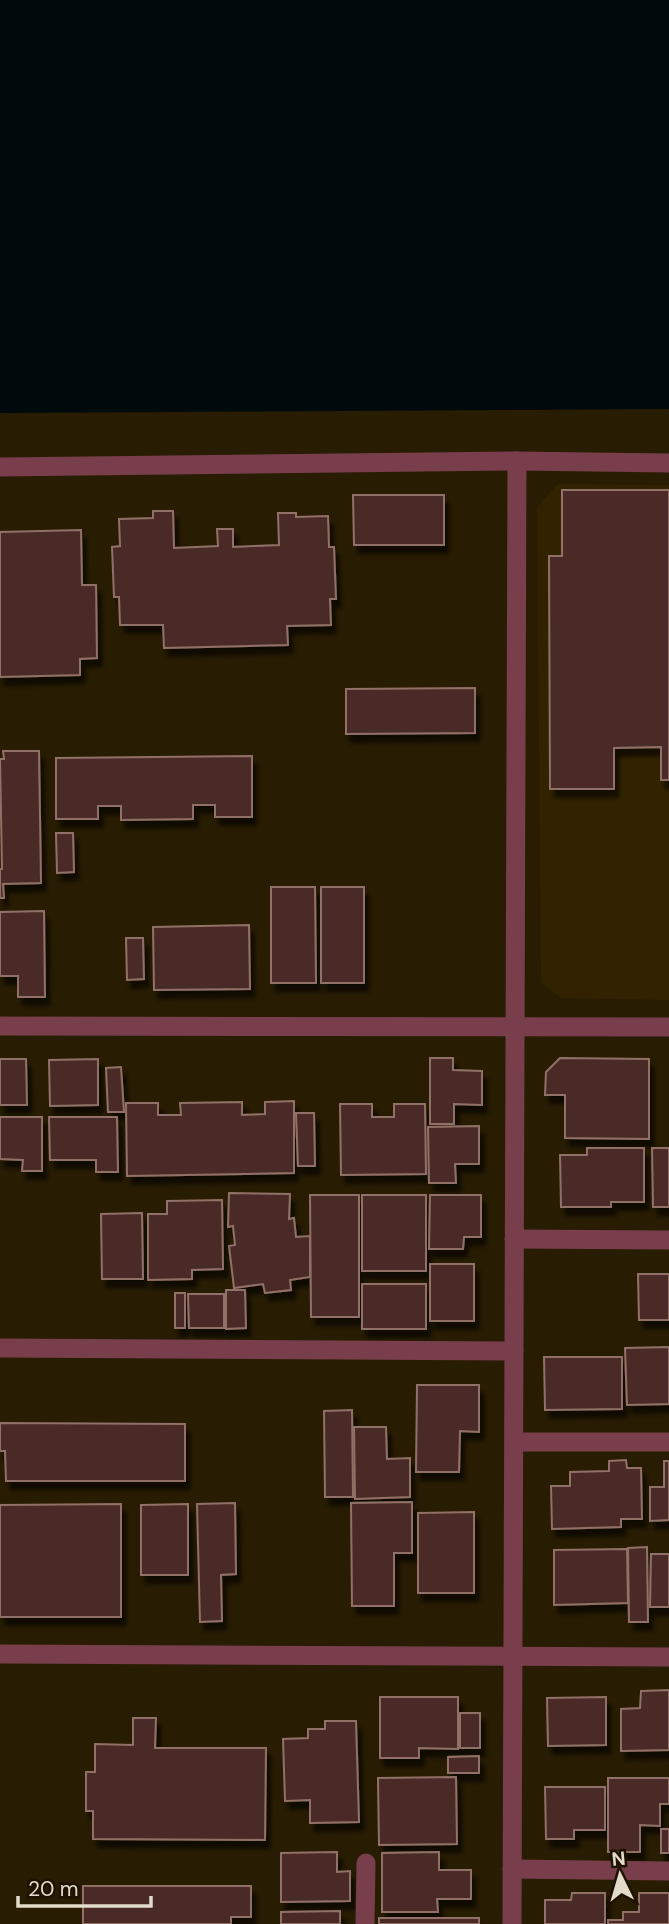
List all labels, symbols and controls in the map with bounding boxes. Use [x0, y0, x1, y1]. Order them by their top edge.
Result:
north arrow [585, 1840, 655, 1910]
text: N [611, 1846, 627, 1872]
scale bar [18, 1864, 150, 1908]
text: 20 m [28, 1875, 79, 1903]

